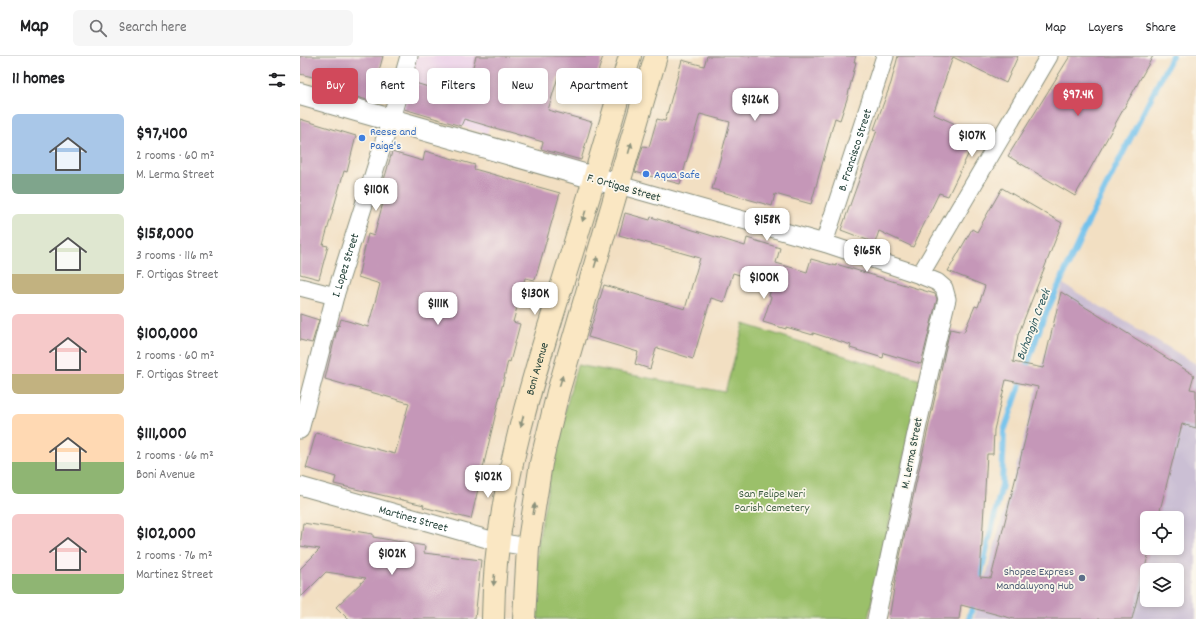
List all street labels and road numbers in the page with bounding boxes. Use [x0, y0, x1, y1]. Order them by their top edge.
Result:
street label: B. Francisco Street [834, 106, 877, 194]
street label: F. Ortigas Street [585, 170, 663, 207]
street label: I. Lopez Street [328, 231, 364, 300]
street label: Boni Avenue [522, 340, 554, 397]
street label: M. Lerma Street [897, 416, 928, 490]
street label: Martinez Street [377, 502, 450, 538]

